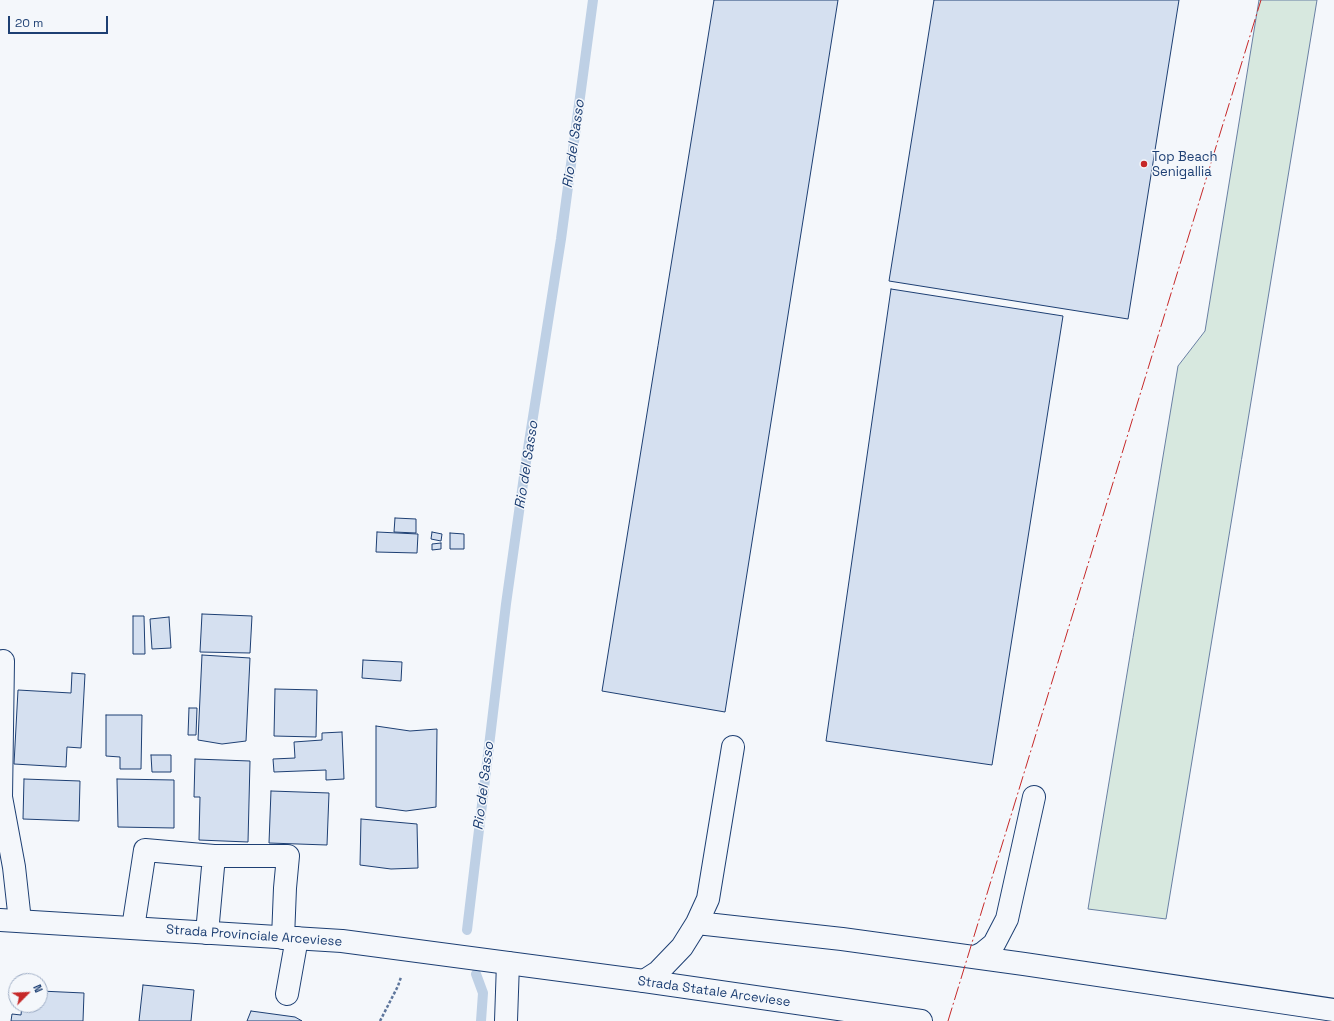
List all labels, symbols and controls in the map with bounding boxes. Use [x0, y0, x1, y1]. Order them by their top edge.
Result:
scale bar [10, 8, 110, 34]
text: 20 m [15, 15, 43, 31]
water label: Rio del Sasso [560, 99, 588, 189]
place label: Top Beach Senigallia [1152, 149, 1217, 180]
marker: Top Beach Senigallia [1139, 159, 1149, 169]
water label: Rio del Sasso [512, 420, 542, 510]
water label: Rio del Sasso [470, 741, 498, 831]
street label: Strada Provinciale Arceviese [165, 922, 343, 950]
north arrow [8, 973, 48, 1013]
street label: Strada Statale Arceviese [637, 974, 791, 1010]
text: N [30, 982, 46, 995]

